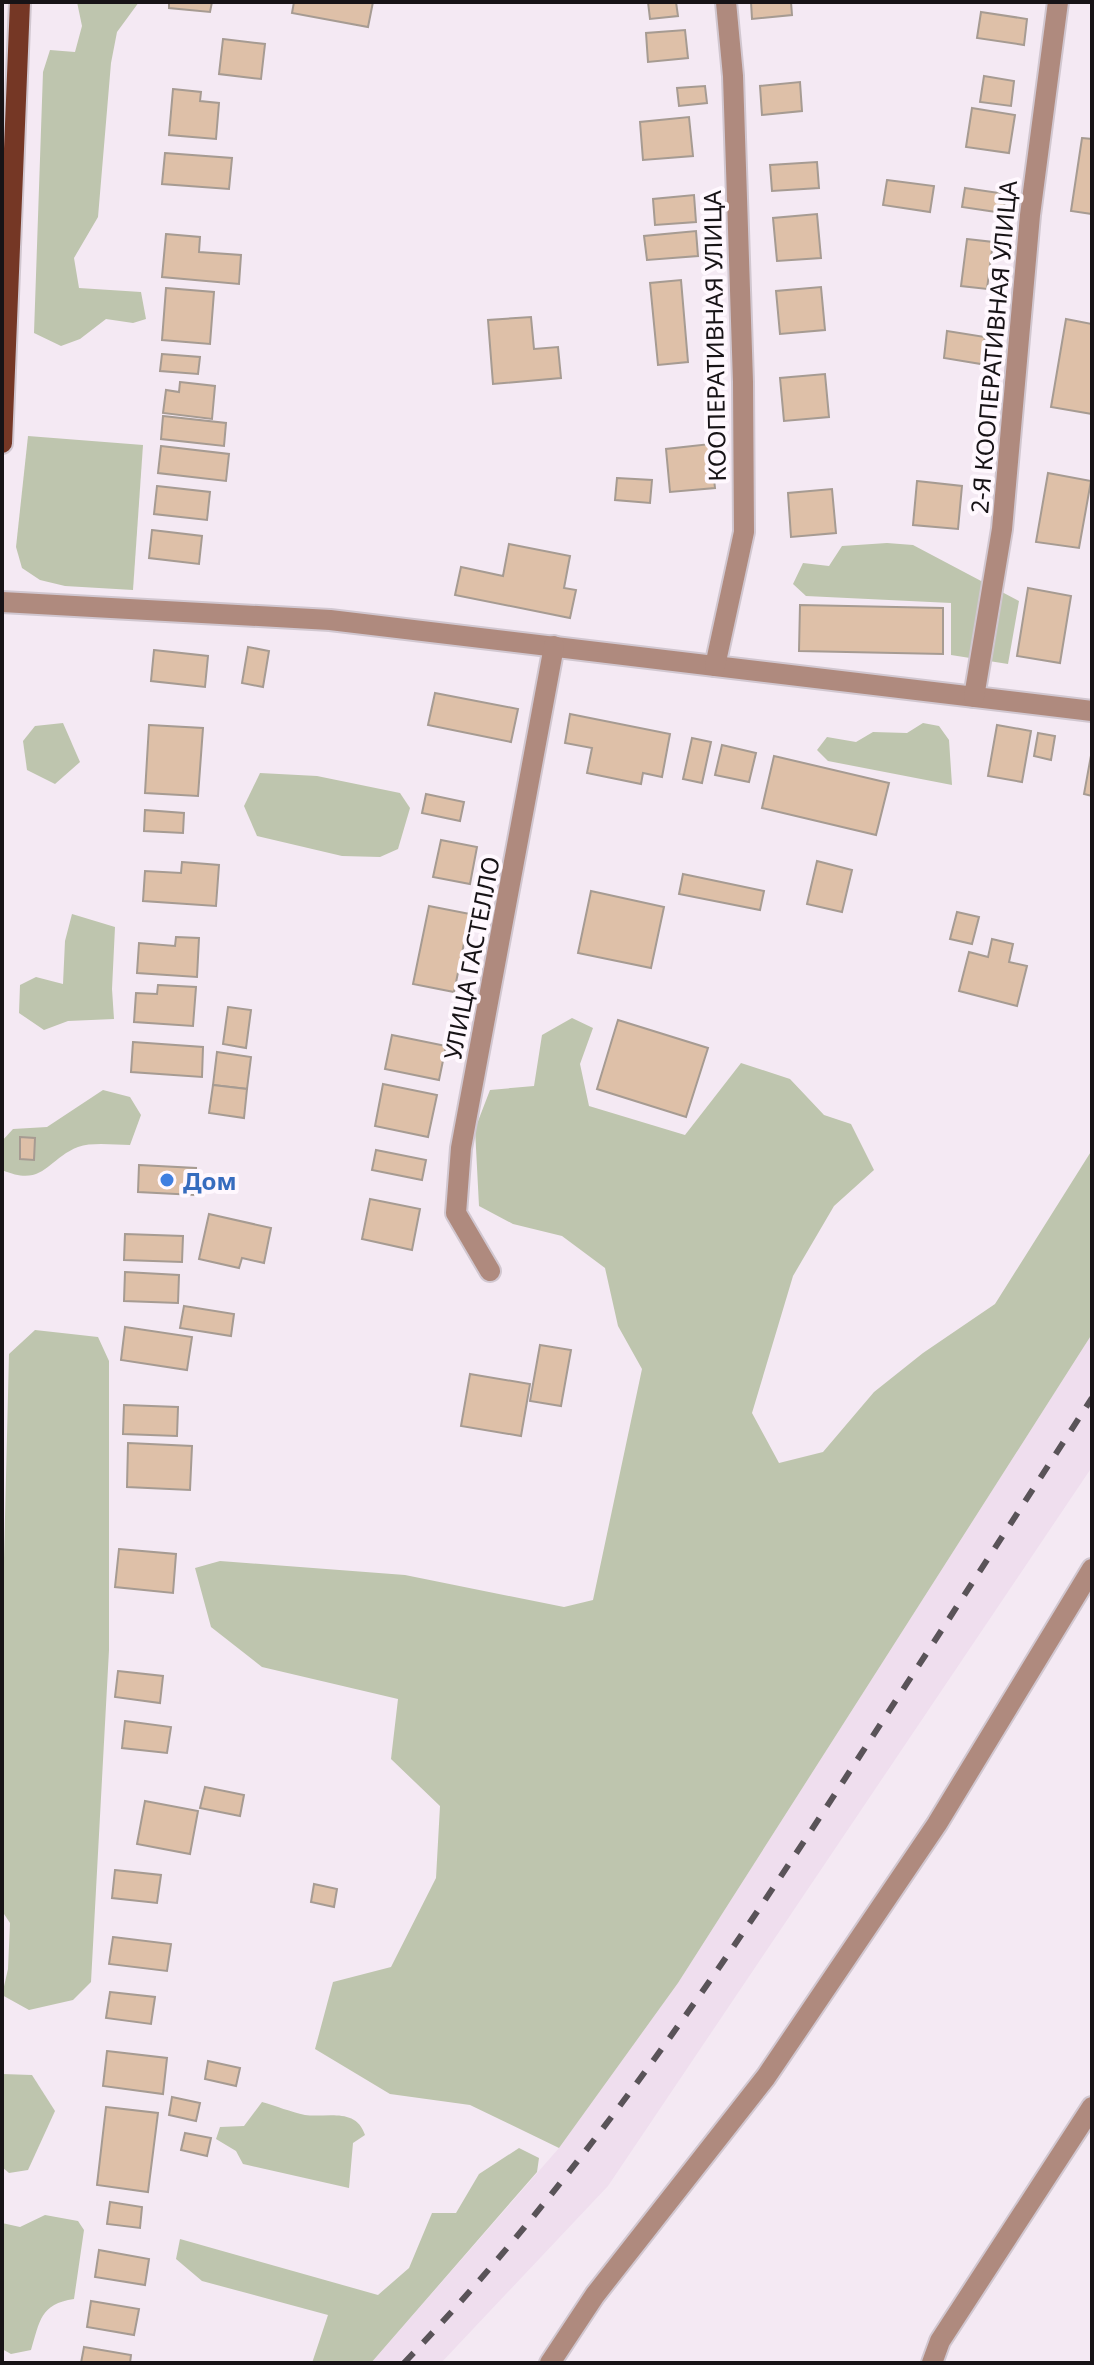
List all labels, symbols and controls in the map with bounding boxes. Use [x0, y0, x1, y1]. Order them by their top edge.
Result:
street label: 2-Я КООПЕРАТИВНАЯ УЛИЦА [962, 178, 1024, 515]
street label: КООПЕРАТИВНАЯ УЛИЦА [695, 189, 733, 482]
street label: УЛИЦА ГАСТЕЛЛО [435, 854, 507, 1062]
place label: Дом [183, 1164, 237, 1197]
marker: Дом [158, 1171, 176, 1189]

